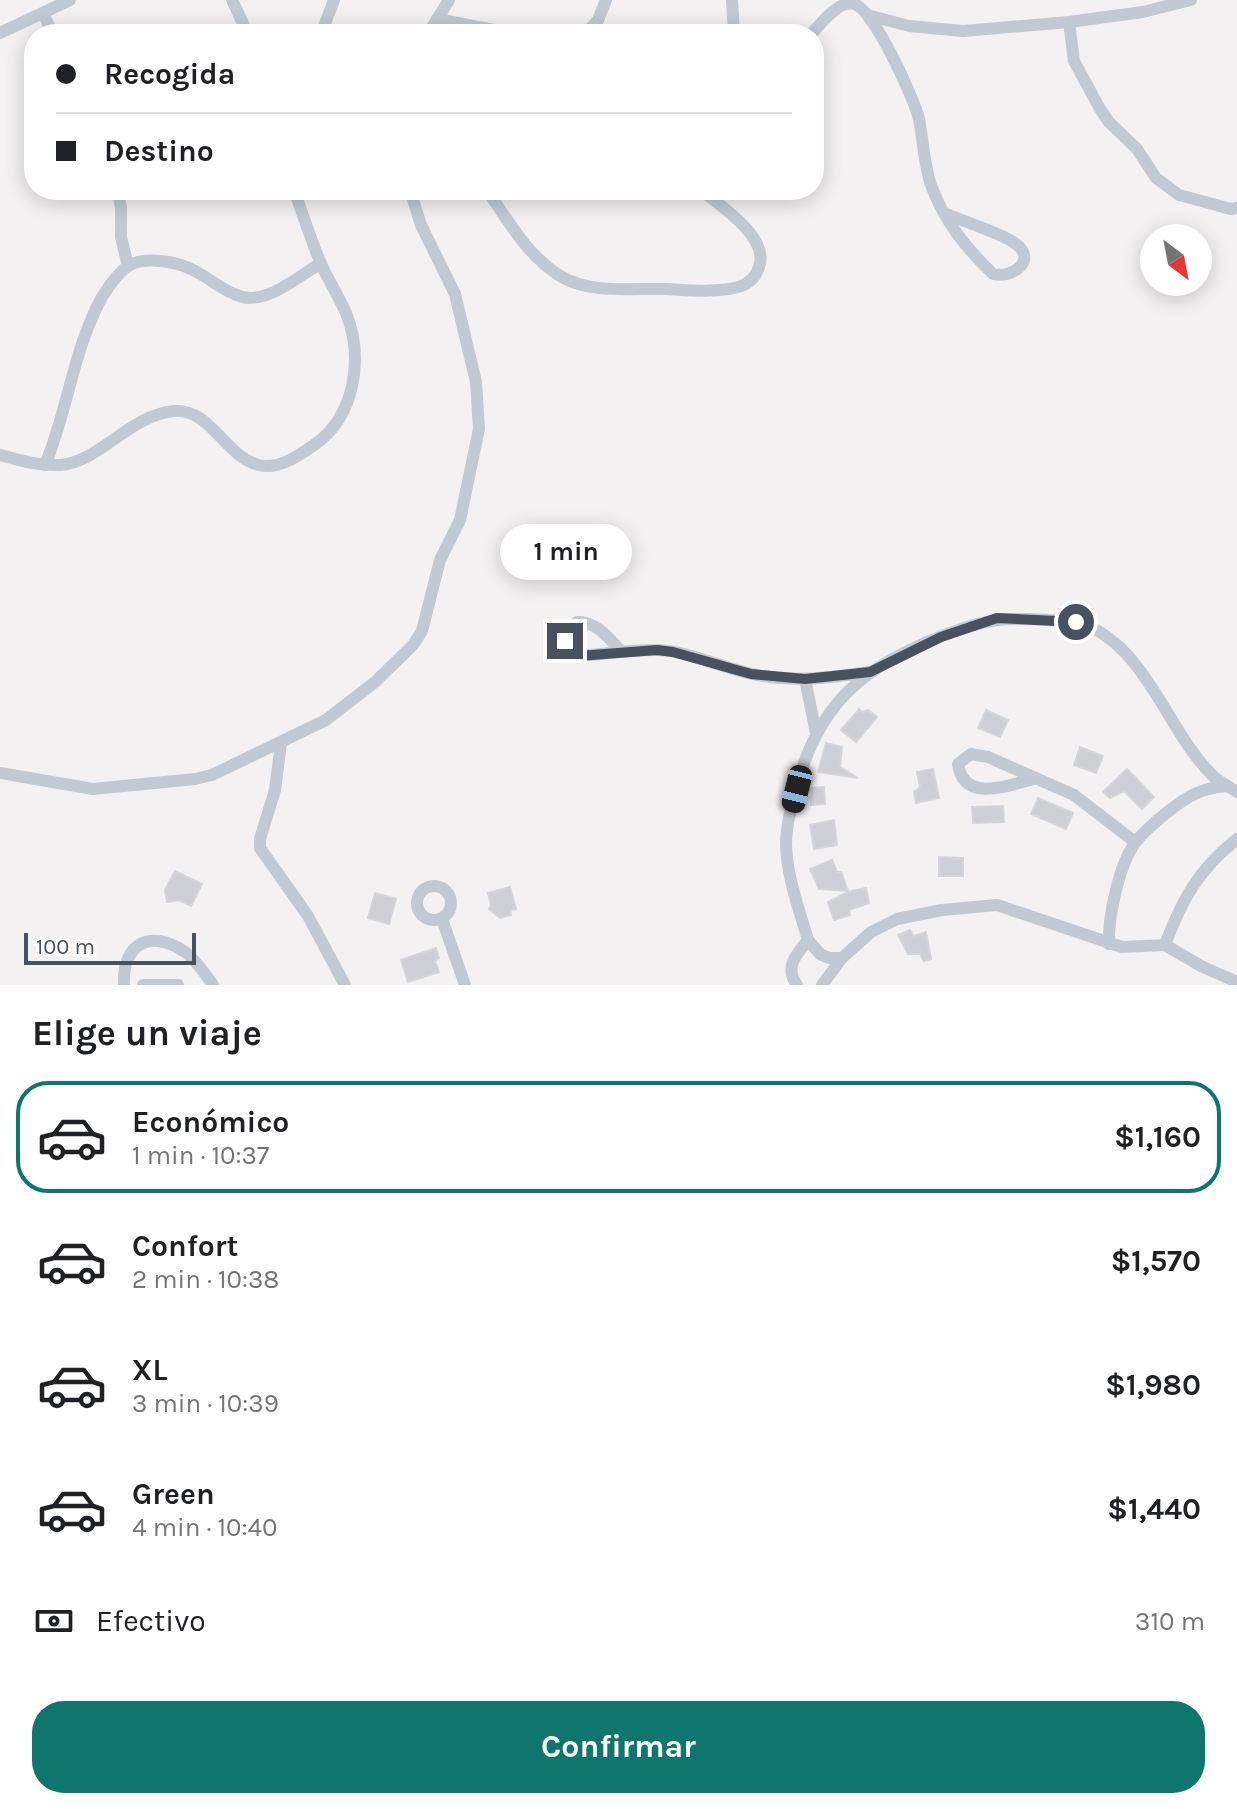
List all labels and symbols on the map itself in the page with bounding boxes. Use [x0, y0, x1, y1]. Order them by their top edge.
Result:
north arrow [1140, 224, 1212, 296]
callout: 1 min [499, 525, 631, 581]
route start [1058, 604, 1094, 640]
route end [547, 623, 583, 659]
car [780, 763, 814, 815]
scale bar [24, 929, 196, 965]

